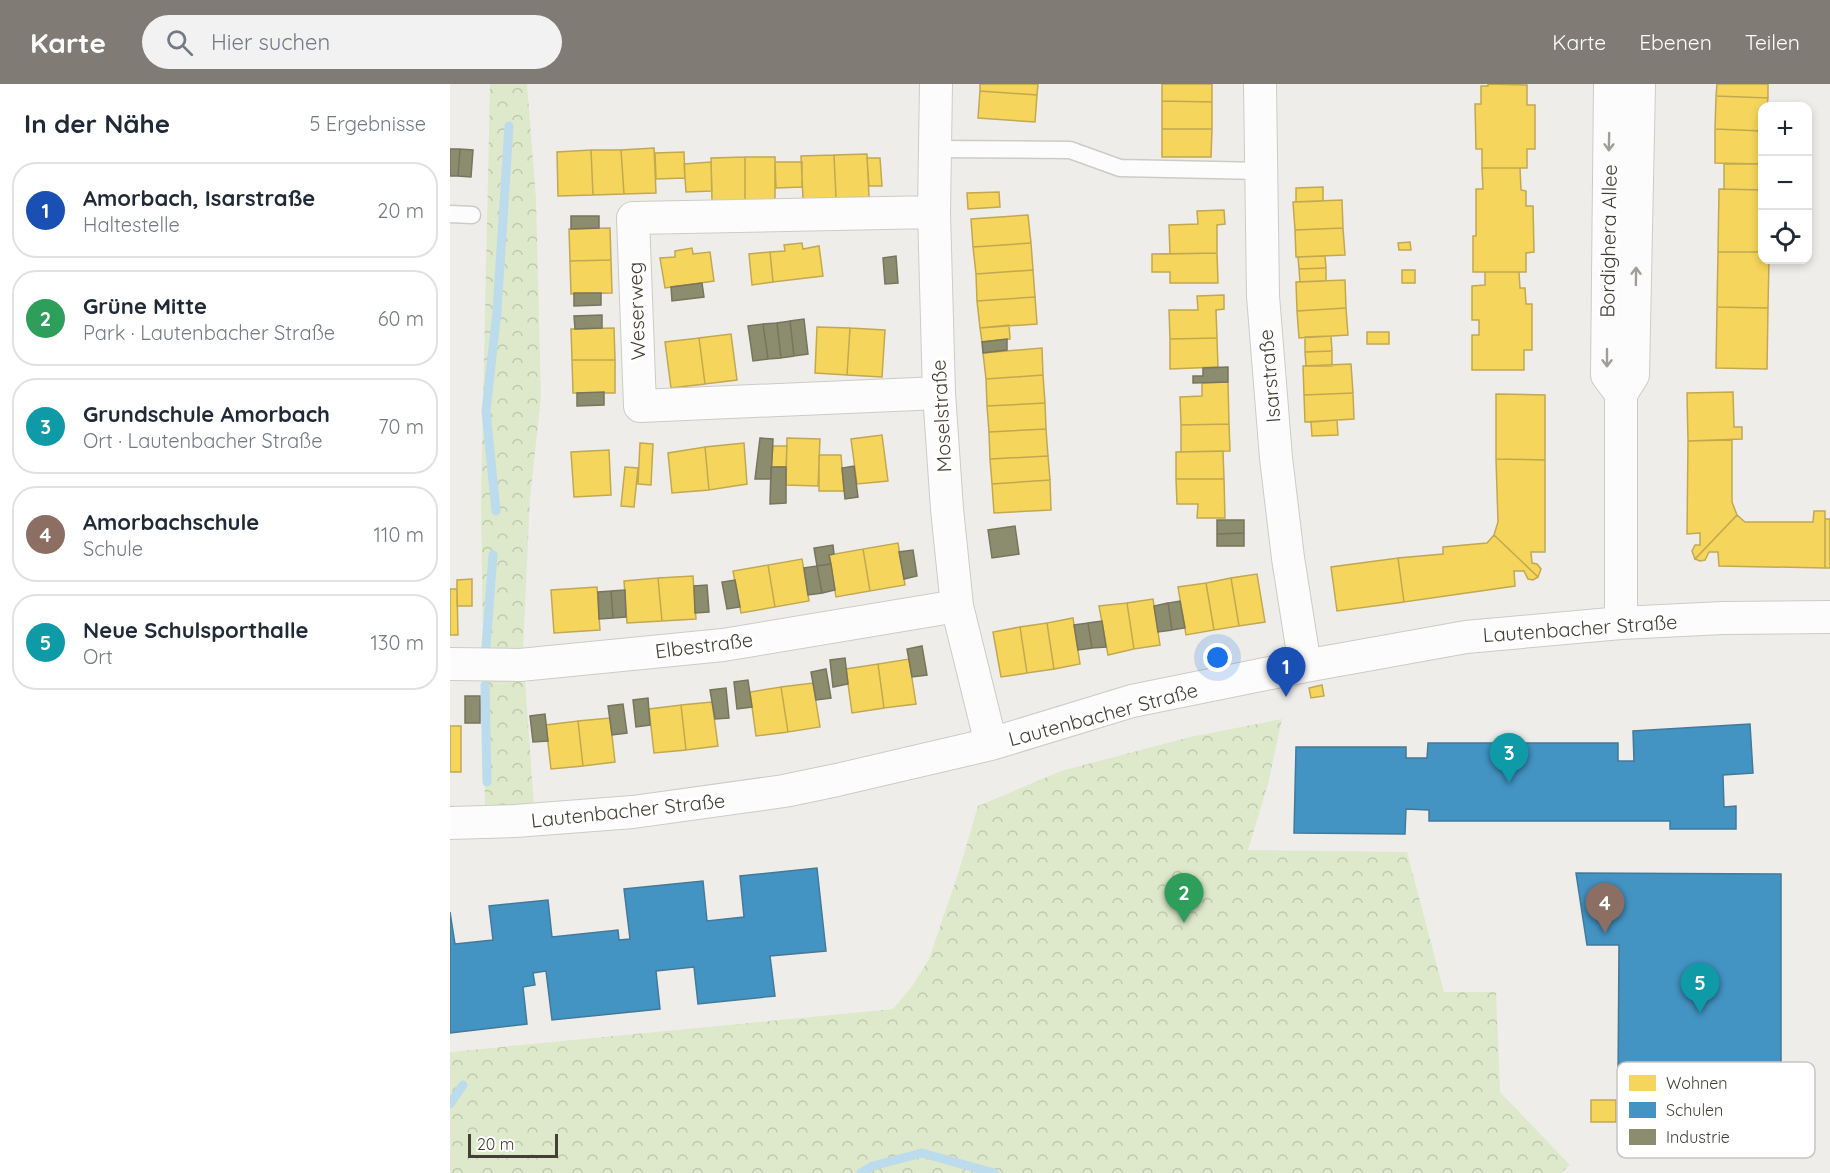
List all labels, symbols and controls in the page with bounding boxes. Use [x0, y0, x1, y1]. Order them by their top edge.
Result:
search box [142, 15, 562, 69]
text: Karte [30, 25, 106, 60]
icon: search [163, 26, 196, 59]
text: Hier suchen [211, 28, 330, 56]
text: Karte [1552, 29, 1606, 55]
text: Ebenen [1639, 29, 1712, 55]
text: Teilen [1745, 29, 1800, 55]
map controls [1758, 102, 1812, 264]
button: + [1758, 102, 1812, 156]
text: In der Nähe [24, 107, 170, 140]
text: 5 Ergebnisse [309, 111, 426, 136]
one-way arrow [1603, 132, 1615, 152]
button: − [1758, 156, 1812, 210]
street label: Bordighera Allee [1594, 164, 1622, 318]
text: Amorbach, Isarstraße [83, 184, 315, 212]
text: 1 [42, 198, 49, 223]
text: 20 m [377, 198, 424, 223]
button: locate [1758, 210, 1812, 264]
text: Haltestelle [83, 212, 180, 237]
street label: Weserweg [622, 261, 650, 361]
one-way arrow [1630, 267, 1641, 287]
text: Grüne Mitte [83, 292, 207, 320]
text: 2 [40, 306, 51, 331]
text: 60 m [378, 306, 424, 331]
text: Park · Lautenbacher Straße [83, 320, 335, 345]
street label: Isarstraße [1252, 328, 1286, 424]
one-way arrow [1601, 348, 1613, 368]
street label: Moselstraße [926, 359, 956, 473]
text: Grundschule Amorbach [83, 400, 330, 428]
text: 3 [40, 414, 51, 439]
text: 70 m [378, 414, 424, 439]
text: Ort · Lautenbacher Straße [83, 428, 323, 453]
text: Amorbachschule [83, 508, 259, 536]
text: 4 [40, 522, 51, 547]
text: 110 m [374, 522, 424, 547]
text: Schule [83, 536, 143, 561]
street label: Lautenbacher Straße [1482, 609, 1678, 647]
text: Neue Schulsporthalle [83, 616, 309, 644]
street label: Elbestraße [654, 627, 754, 663]
text: 5 [40, 630, 51, 655]
text: 130 m [371, 630, 424, 655]
your location [1203, 643, 1232, 672]
text: Ort [83, 644, 113, 669]
pin: 1 [1266, 648, 1306, 697]
street label: Lautenbacher Straße [1006, 677, 1200, 751]
pin: 3 [1490, 734, 1528, 783]
street label: Lautenbacher Straße [530, 787, 726, 833]
pin: 2 [1164, 874, 1204, 923]
pin: 4 [1586, 884, 1624, 933]
pin: 5 [1680, 964, 1720, 1013]
legend [1617, 1062, 1815, 1158]
text: Wohnen [1666, 1073, 1728, 1093]
text: Schulen [1666, 1100, 1723, 1120]
text: Industrie [1666, 1127, 1730, 1147]
scale bar [468, 1131, 558, 1158]
text: 20 m [477, 1134, 514, 1154]

